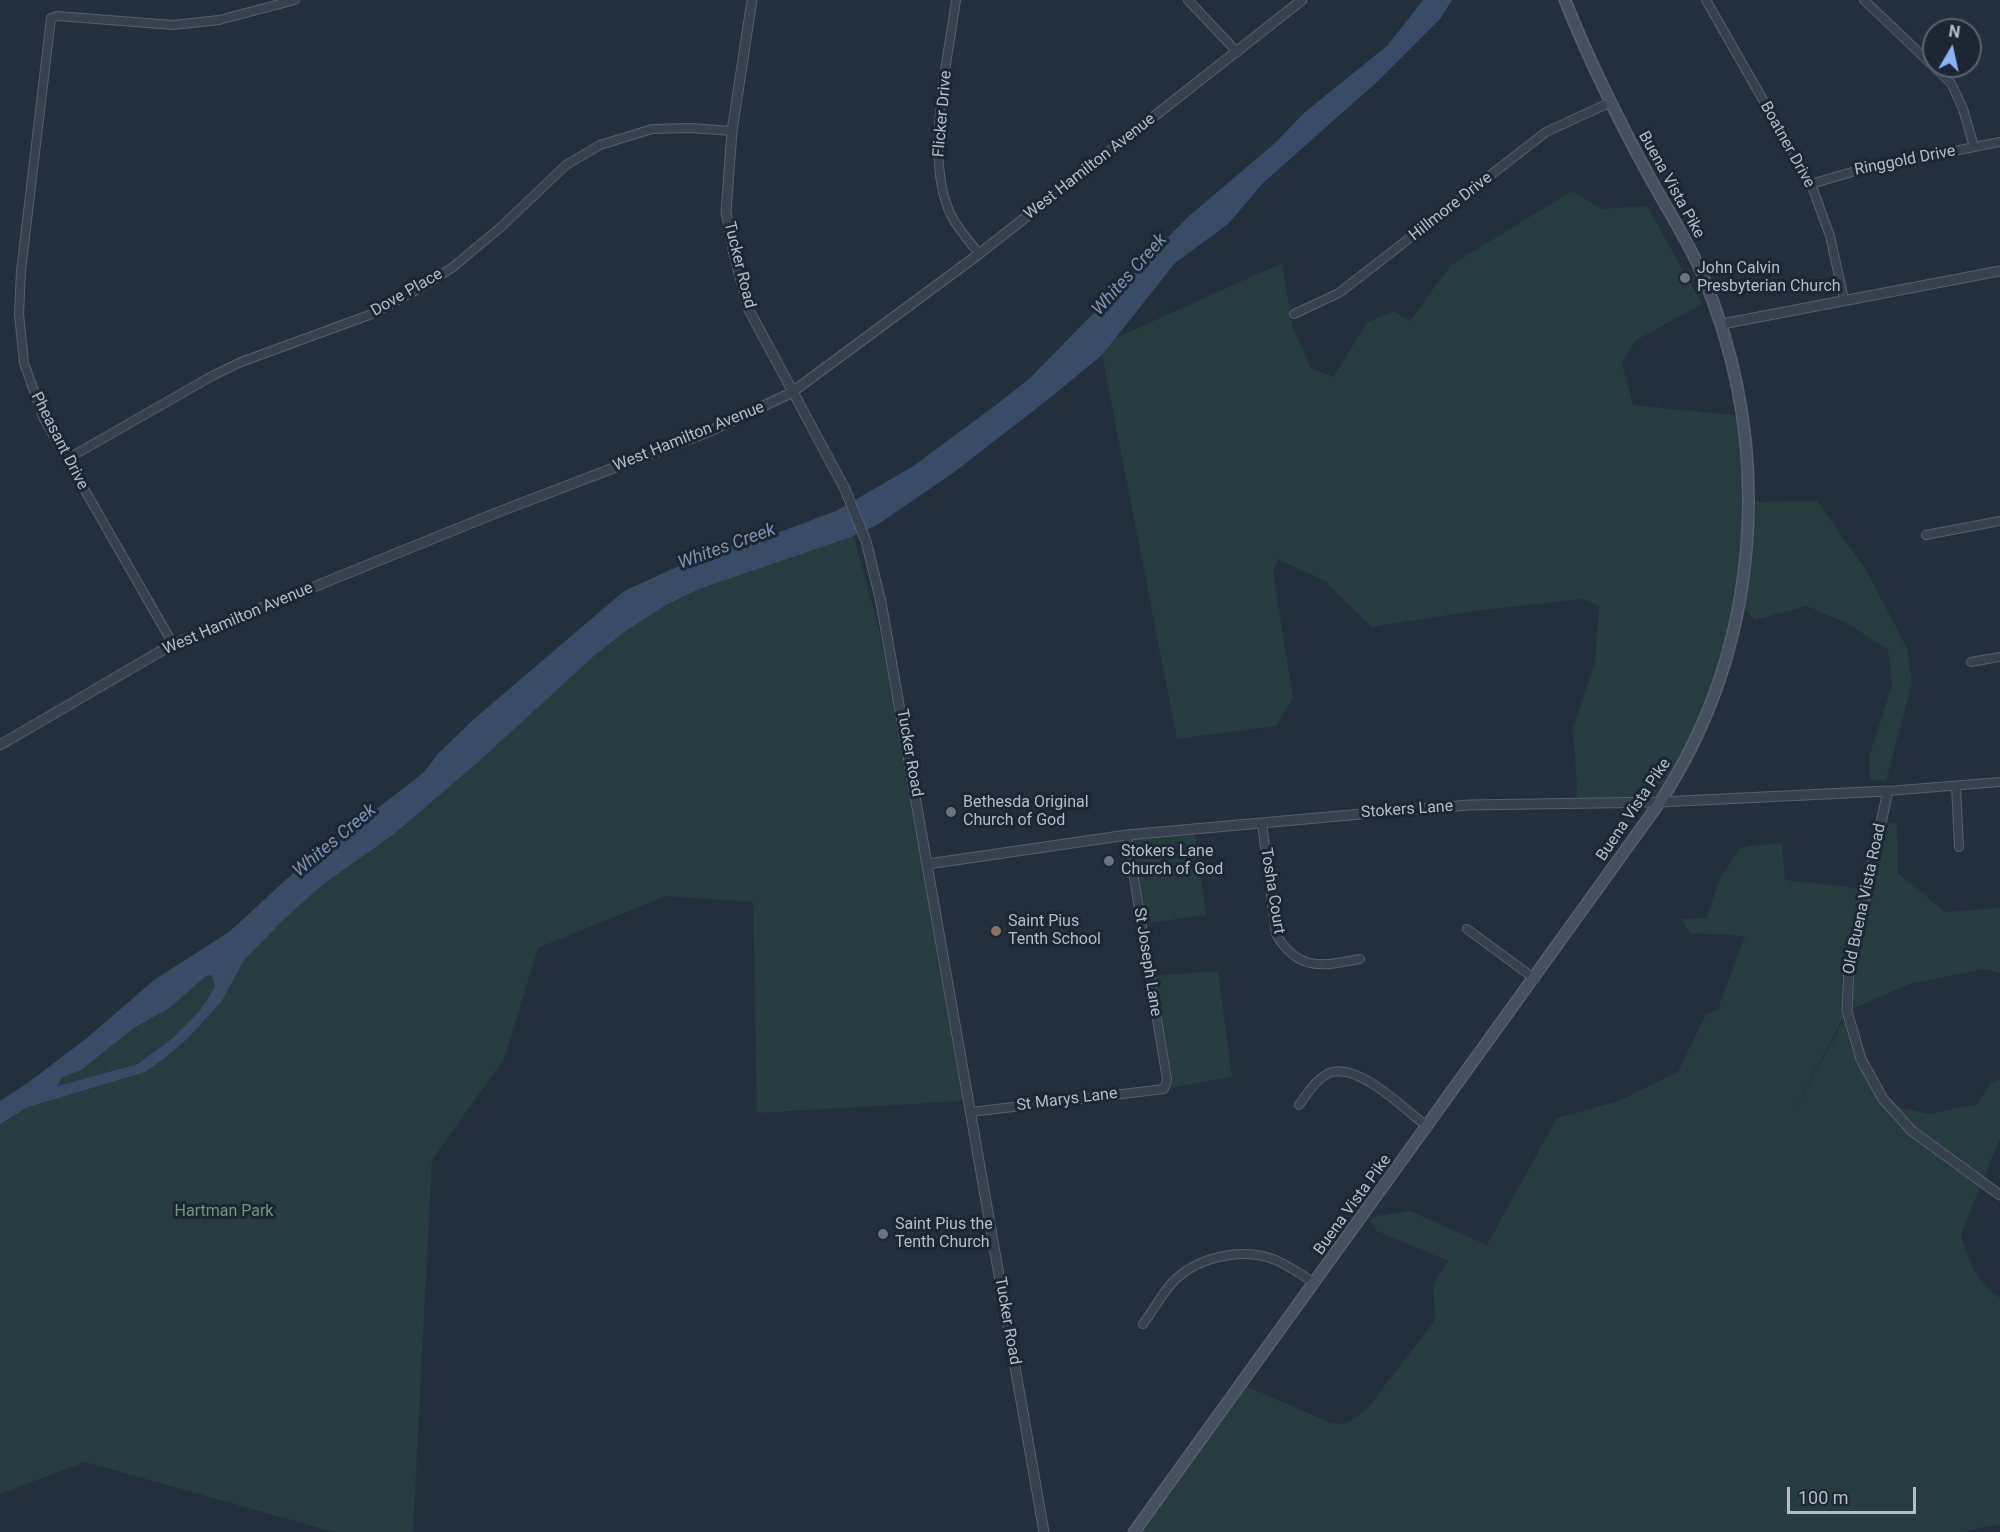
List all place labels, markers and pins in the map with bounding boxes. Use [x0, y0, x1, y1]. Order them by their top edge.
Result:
place label: John Calvin Presbyterian Church [1697, 259, 1841, 297]
marker: John Calvin Presbyterian Church [1678, 271, 1692, 285]
place label: Bethesda Original Church of God [963, 793, 1089, 831]
marker: Bethesda Original Church of God [944, 805, 958, 819]
place label: Stokers Lane Church of God [1121, 842, 1223, 880]
marker: Stokers Lane Church of God [1102, 854, 1116, 868]
place label: Saint Pius Tenth School [1008, 912, 1101, 950]
marker: Saint Pius Tenth School [989, 924, 1003, 938]
place label: Saint Pius the Tenth Church [895, 1215, 993, 1253]
marker: Saint Pius the Tenth Church [876, 1227, 890, 1241]

